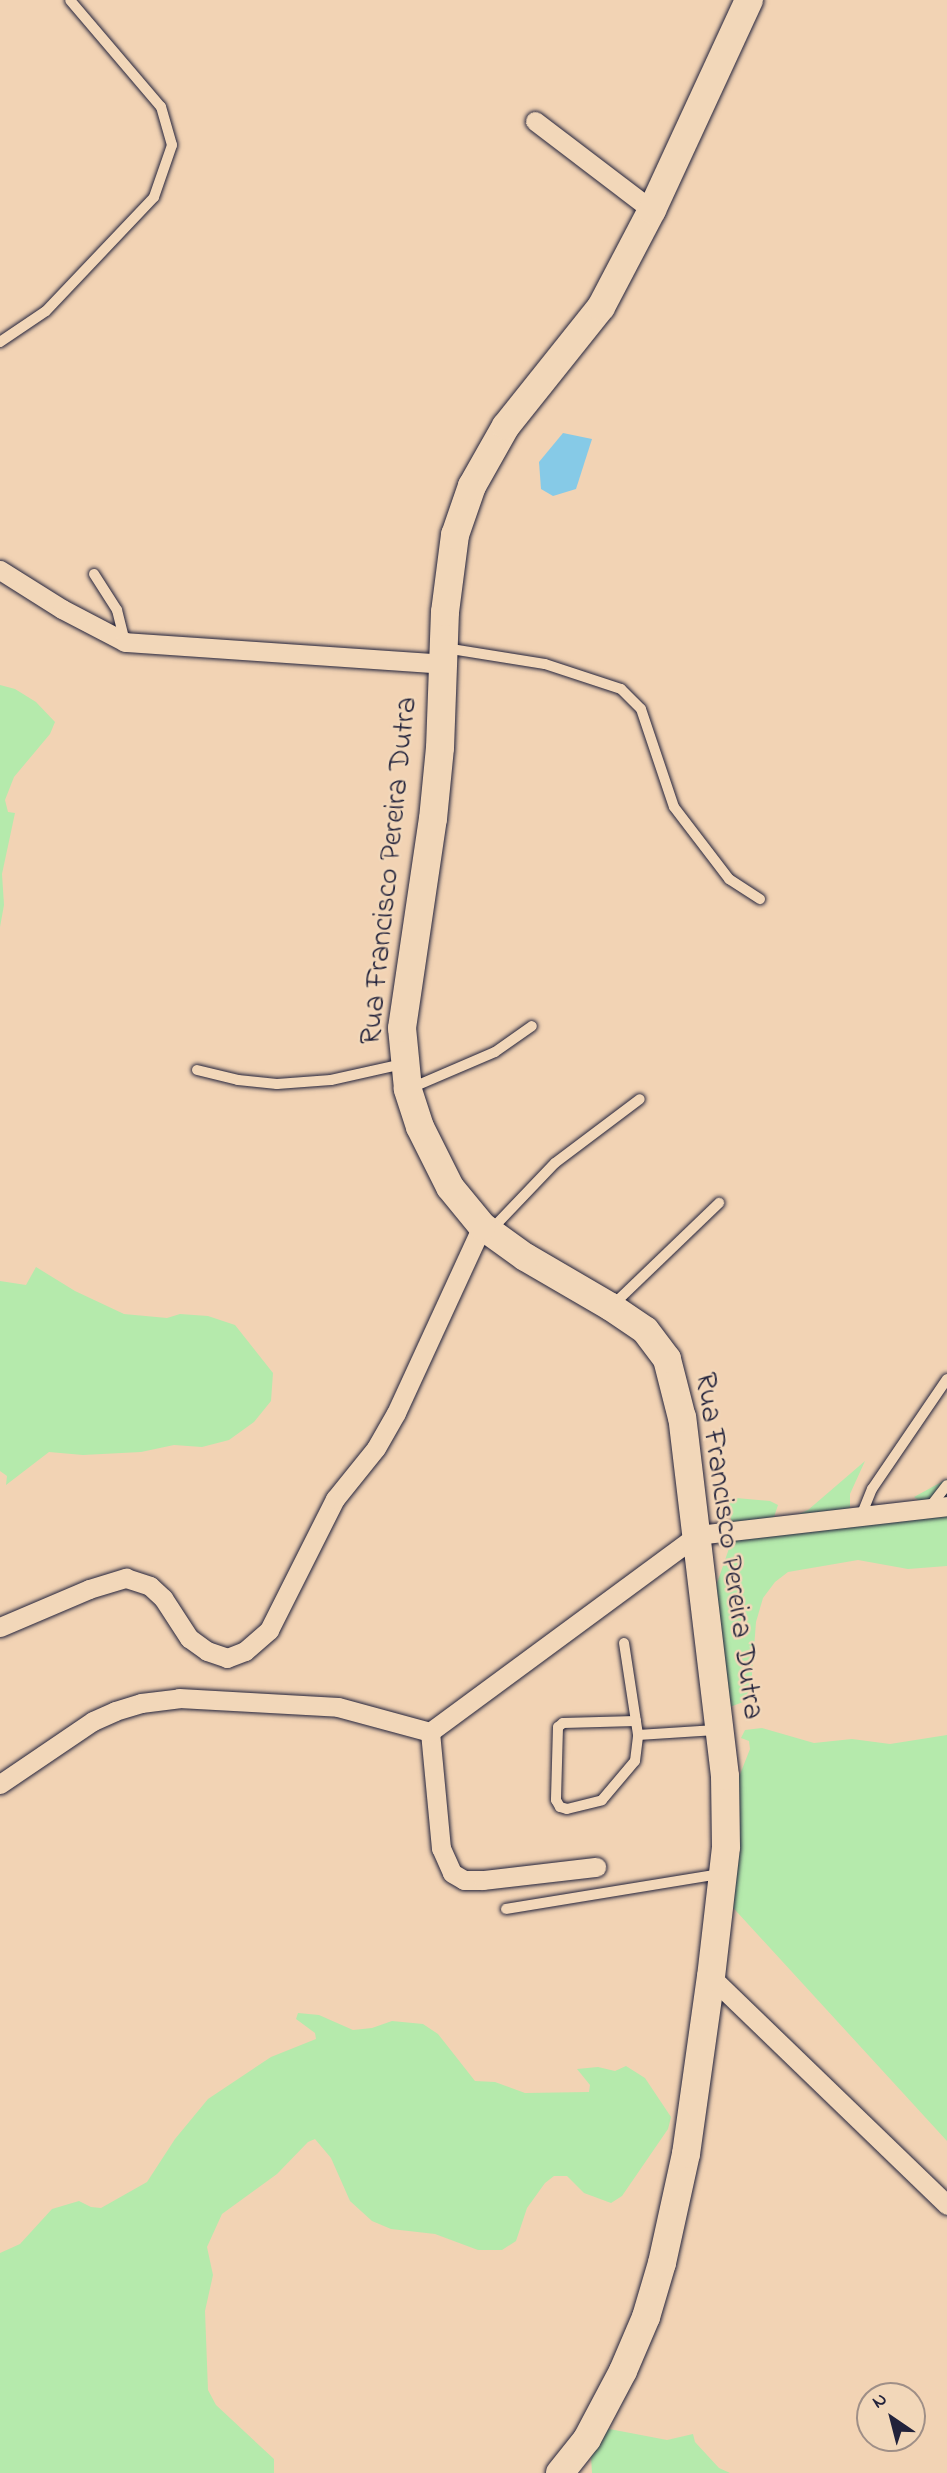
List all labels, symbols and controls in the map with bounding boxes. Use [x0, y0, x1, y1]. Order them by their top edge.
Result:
street label: Rua Francisco Pereira Dutra [354, 695, 426, 1047]
street label: Rua Francisco Pereira Dutra [686, 1370, 770, 1722]
north arrow [856, 2382, 926, 2452]
text: N [867, 2386, 893, 2416]

